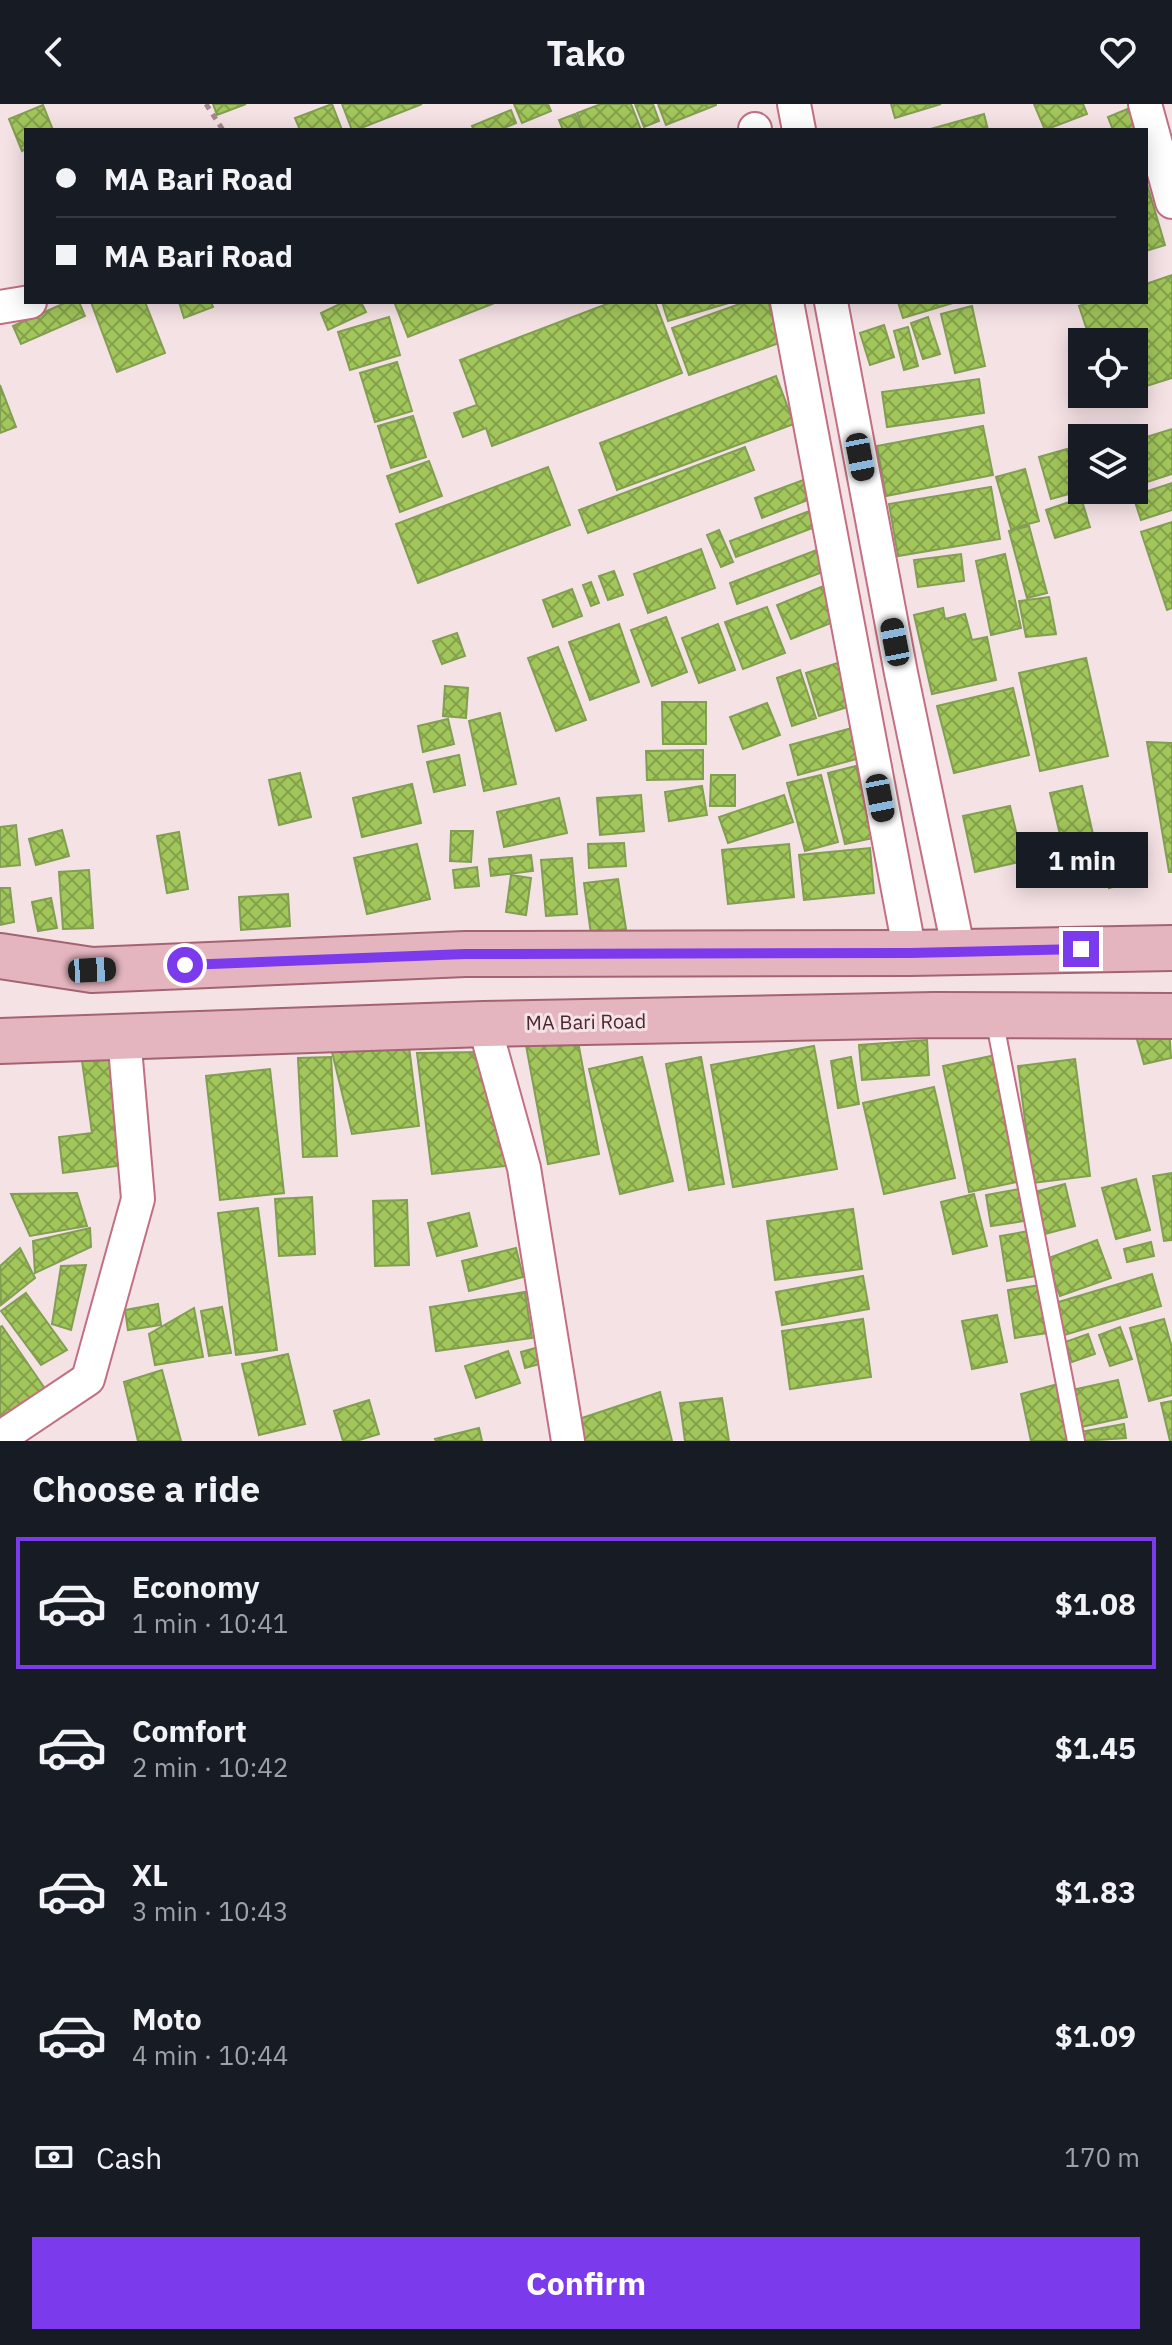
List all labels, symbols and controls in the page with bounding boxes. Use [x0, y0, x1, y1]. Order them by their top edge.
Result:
text: Tako [546, 29, 626, 76]
icon: back [32, 30, 76, 74]
icon: heart [1096, 30, 1140, 74]
text: MA Bari Road [104, 159, 293, 198]
text: MA Bari Road [104, 236, 293, 275]
map controls [1068, 328, 1148, 504]
button: locate [1068, 328, 1148, 408]
button: layers [1068, 424, 1148, 504]
car [844, 431, 876, 483]
car [879, 616, 911, 668]
car [864, 772, 896, 824]
callout: 1 min [1015, 833, 1147, 889]
text: 1 min [1048, 843, 1116, 877]
route end [1063, 931, 1099, 967]
route start [167, 947, 203, 983]
car [67, 957, 117, 983]
street label: MA Bari Road [525, 1007, 646, 1036]
text: Choose a ride [32, 1465, 260, 1512]
icon: car [36, 1567, 108, 1639]
text: Economy [132, 1567, 260, 1606]
text: $1.08 [1055, 1584, 1136, 1623]
text: 1 min · 10:41 [132, 1606, 288, 1640]
icon: car [36, 1711, 108, 1783]
text: Comfort [132, 1711, 247, 1750]
text: $1.45 [1055, 1728, 1136, 1767]
text: 2 min · 10:42 [132, 1750, 288, 1784]
icon: car [36, 1855, 108, 1927]
text: XL [132, 1855, 168, 1894]
text: $1.83 [1055, 1872, 1136, 1911]
text: 3 min · 10:43 [132, 1894, 288, 1928]
icon: car [36, 1999, 108, 2071]
text: Moto [132, 1999, 202, 2038]
text: $1.09 [1055, 2016, 1136, 2055]
text: 4 min · 10:44 [132, 2038, 288, 2072]
icon: cash [32, 2135, 76, 2179]
text: Cash [96, 2138, 162, 2177]
text: 170 m [1064, 2140, 1140, 2174]
button: Confirm [32, 2237, 1140, 2329]

